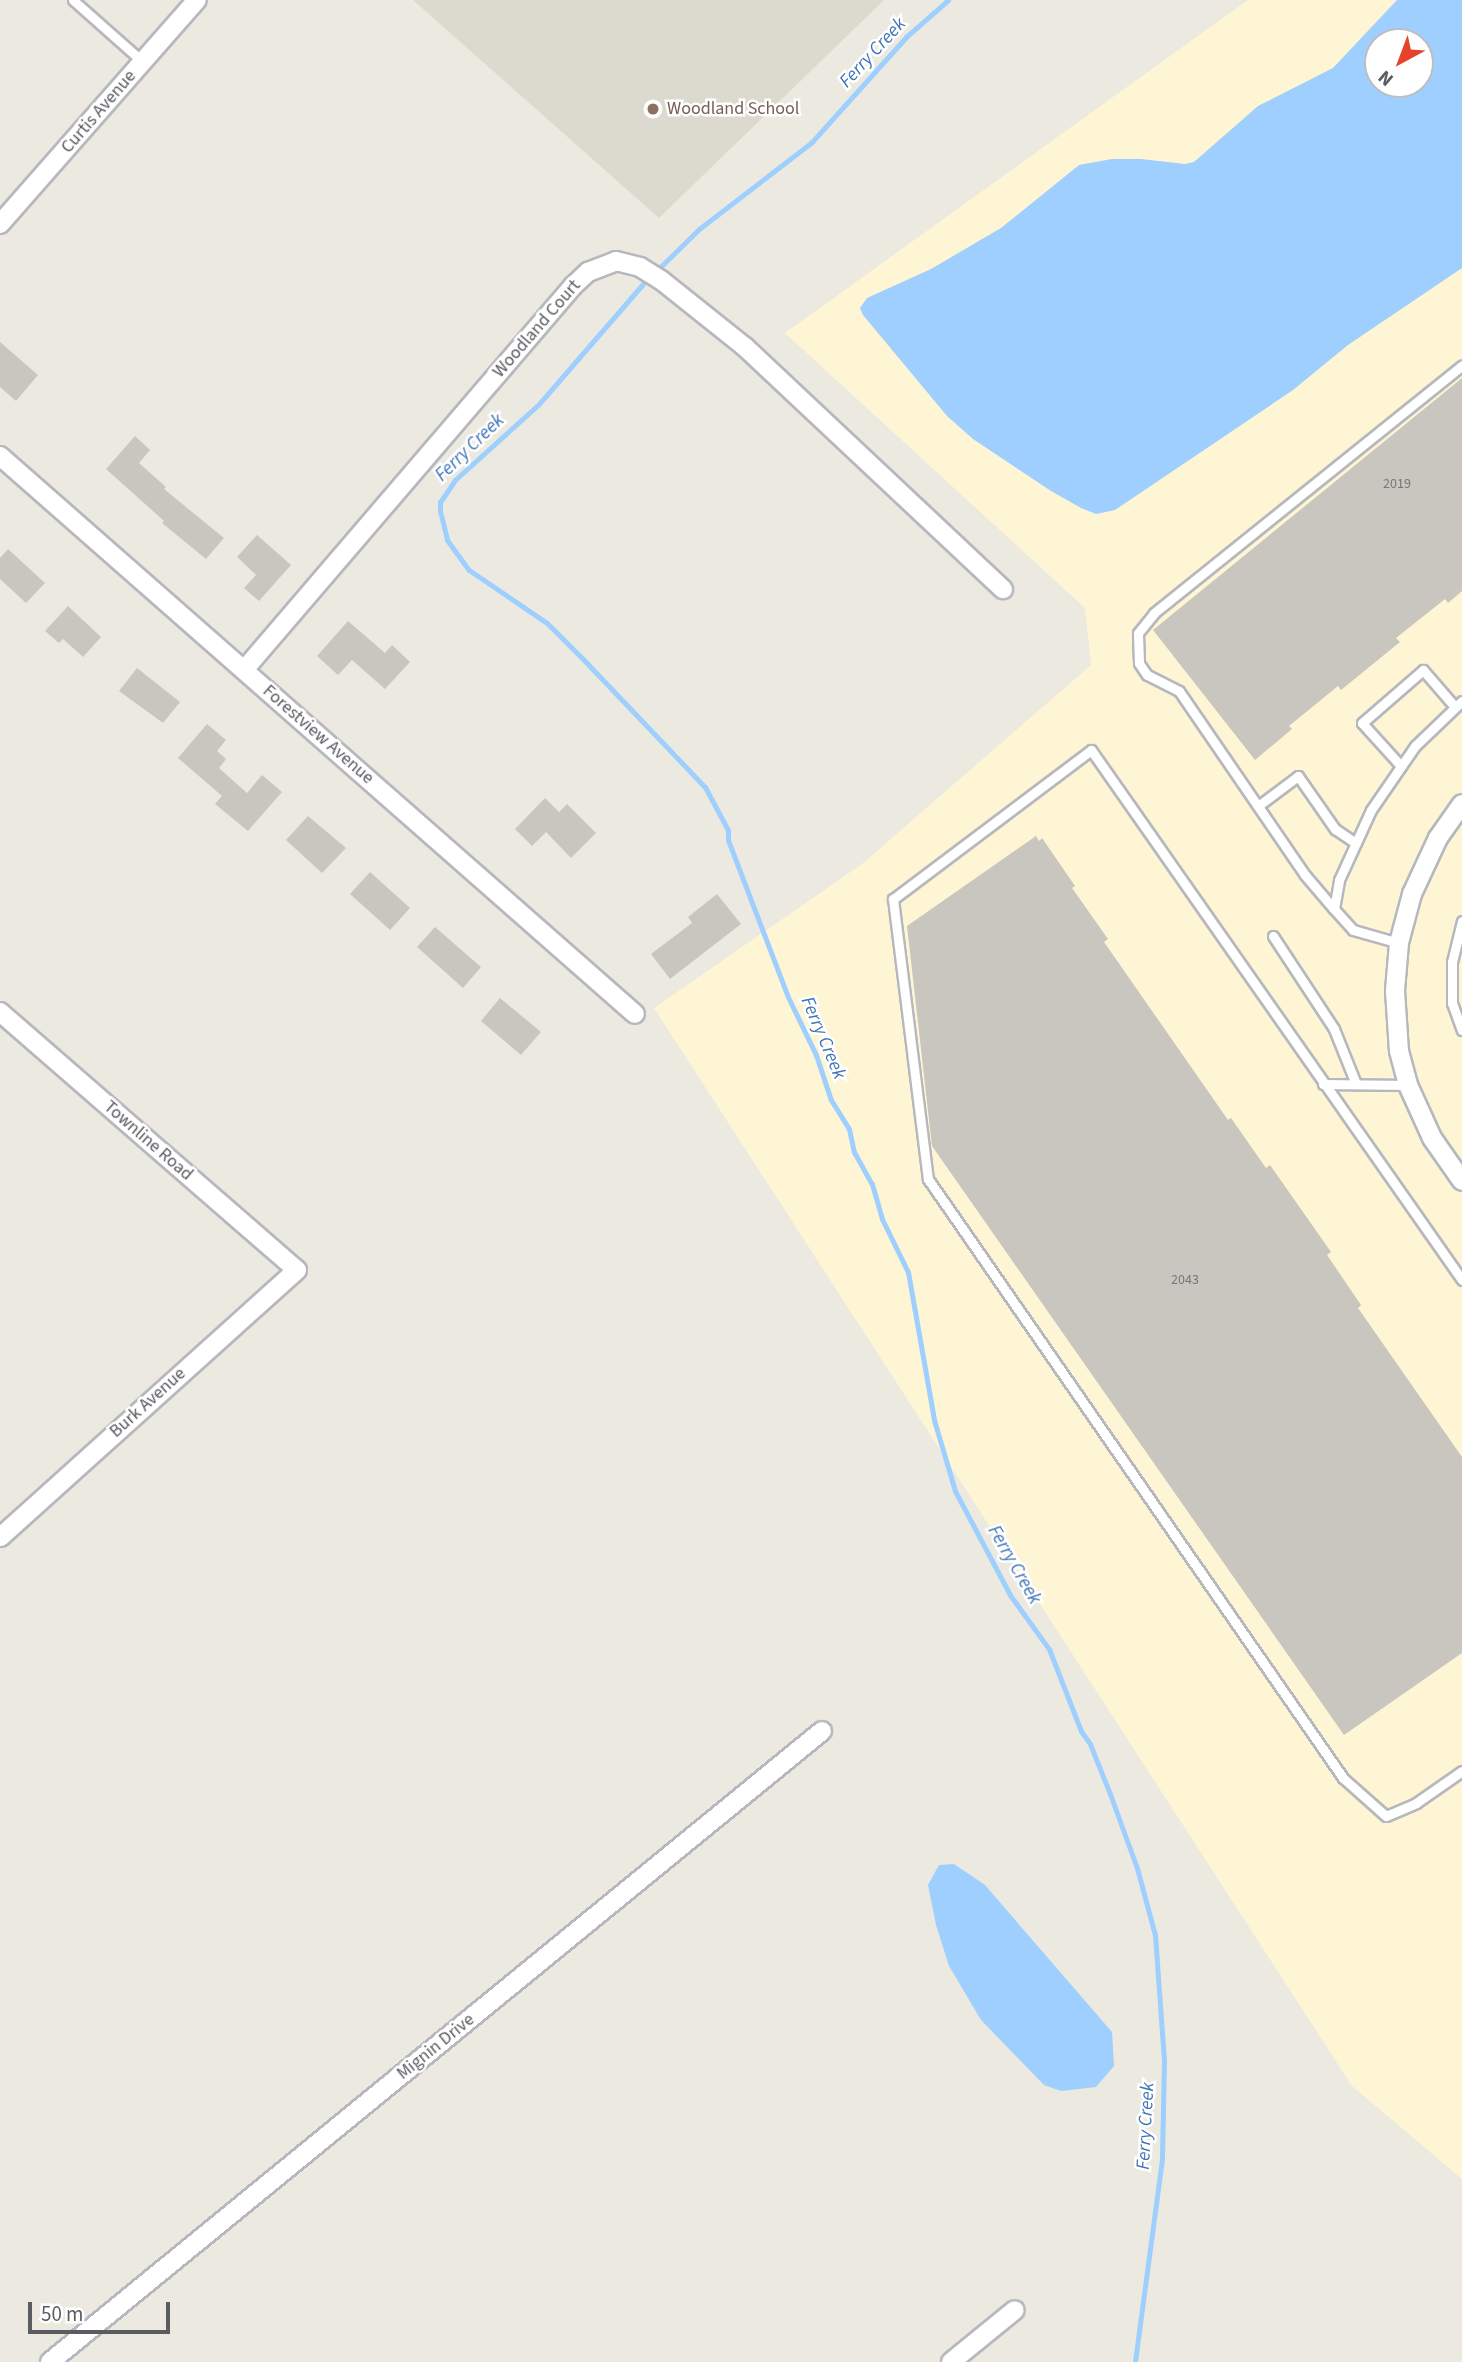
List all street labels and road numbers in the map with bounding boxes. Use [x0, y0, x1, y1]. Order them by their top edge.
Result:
street label: Curtis Avenue [57, 66, 141, 158]
street label: Woodland Court [489, 276, 585, 382]
street label: Forestview Avenue [258, 681, 378, 789]
street label: Townline Road [99, 1096, 197, 1186]
street label: Burk Avenue [106, 1363, 190, 1443]
street label: Mignin Drive [393, 2009, 479, 2085]

